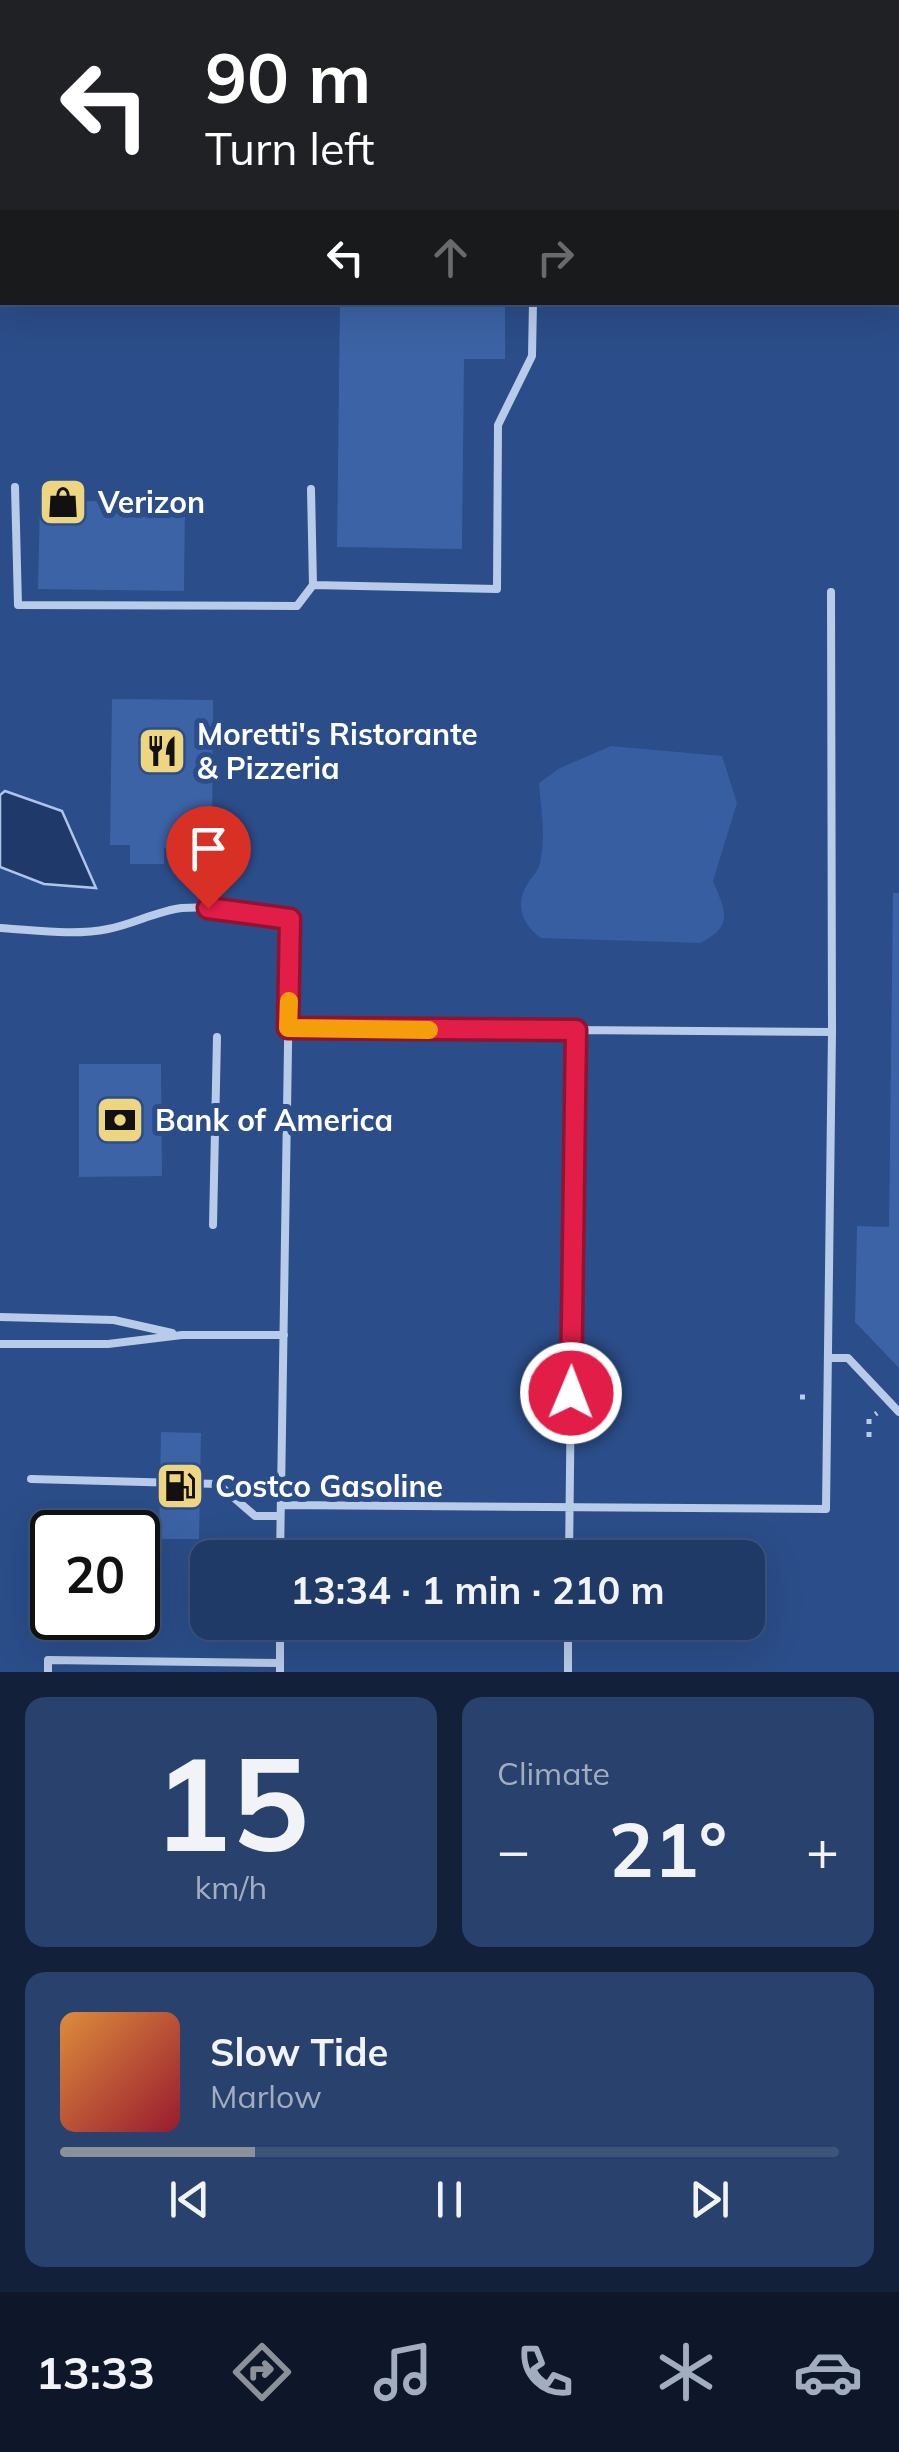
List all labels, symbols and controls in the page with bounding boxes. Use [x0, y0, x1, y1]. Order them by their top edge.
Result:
text: 90 m [205, 33, 371, 121]
icon: left [40, 40, 170, 170]
text: Turn left [205, 120, 374, 176]
icon: left [318, 230, 373, 285]
icon: ahead [423, 230, 478, 285]
icon: right [528, 230, 583, 285]
shop icon: Verizon [37, 476, 89, 528]
place label: Verizon [97, 483, 205, 521]
place label: Moretti's Ristorante & Pizzeria [197, 715, 478, 787]
restaurant icon: Moretti's Ristorante & Pizzeria [136, 725, 188, 777]
pin [166, 806, 251, 909]
icon: arrive [181, 821, 236, 876]
bank icon: Bank of America [94, 1094, 146, 1146]
place label: Bank of America [155, 1101, 393, 1139]
position arrow [519, 1341, 623, 1445]
fuel station icon: Costco Gasoline [154, 1460, 206, 1512]
place label: Costco Gasoline [215, 1467, 443, 1505]
speed limit sign: 20 [30, 1510, 160, 1640]
text: 13:34 · 1 min · 210 m [290, 1566, 665, 1614]
text: 15 [153, 1720, 309, 1884]
text: Climate [497, 1753, 610, 1793]
text: 21° [609, 1802, 727, 1896]
text: − [497, 1815, 530, 1884]
text: + [806, 1815, 839, 1884]
text: km/h [195, 1867, 267, 1907]
text: Slow Tide [210, 2028, 388, 2076]
text: Marlow [210, 2076, 322, 2116]
icon: previous [162, 2172, 217, 2227]
icon: pause [422, 2172, 477, 2227]
icon: next [682, 2172, 737, 2227]
icon: directions [227, 2337, 297, 2407]
icon: music [368, 2337, 438, 2407]
icon: phone [510, 2337, 580, 2407]
icon: climate [651, 2337, 721, 2407]
icon: car [793, 2337, 863, 2407]
text: 13:33 [36, 2344, 155, 2400]

